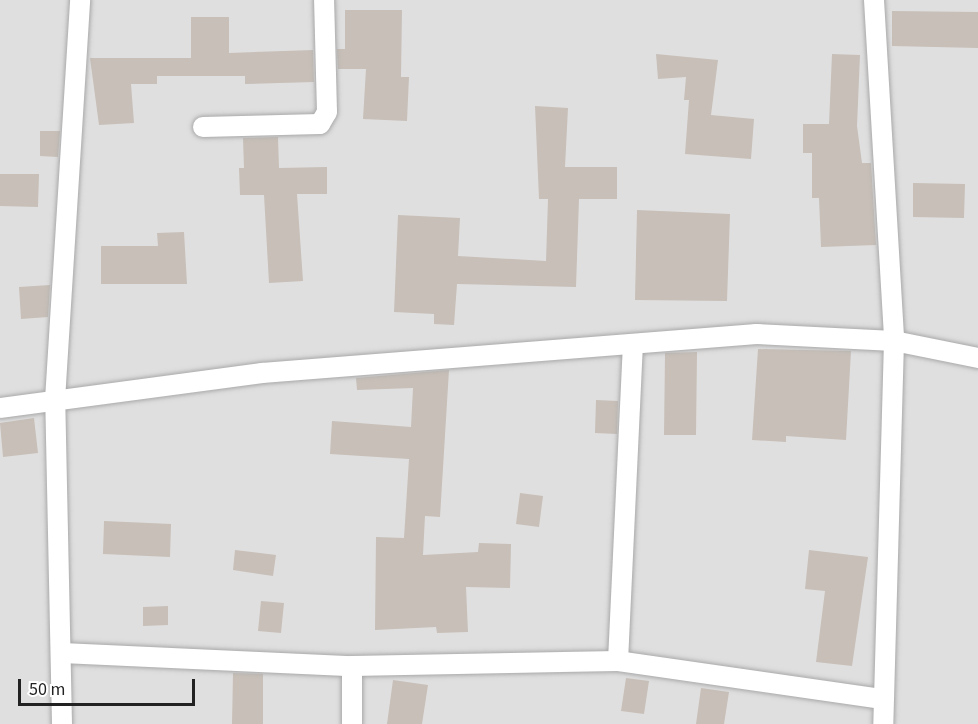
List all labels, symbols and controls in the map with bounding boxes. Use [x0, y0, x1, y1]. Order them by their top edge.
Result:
scale bar [21, 667, 198, 705]
text: 50 m [29, 677, 65, 702]

